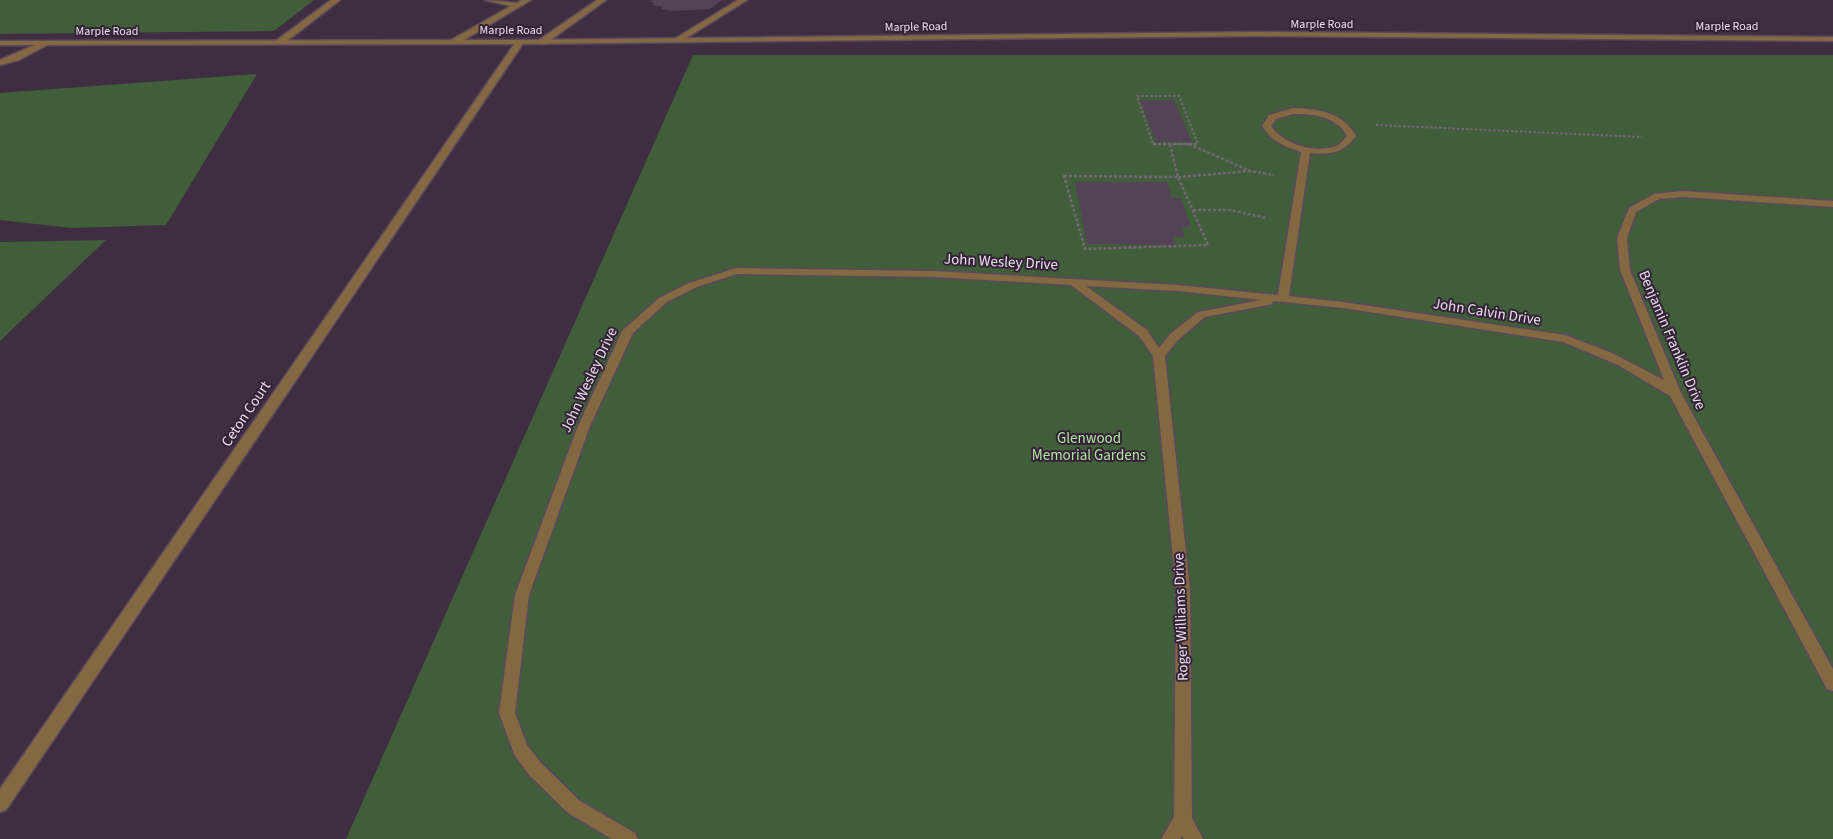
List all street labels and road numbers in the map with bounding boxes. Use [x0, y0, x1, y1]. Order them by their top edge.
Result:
street label: Marple Road [1291, 16, 1353, 33]
street label: Marple Road [884, 18, 948, 36]
street label: Marple Road [1696, 18, 1758, 35]
street label: Marple Road [480, 22, 542, 39]
street label: Marple Road [76, 23, 138, 40]
street label: John Wesley Drive [943, 249, 1059, 275]
street label: Benjamin Franklin Drive [1633, 267, 1711, 413]
street label: John Calvin Drive [1432, 293, 1542, 331]
street label: John Wesley Drive [555, 324, 623, 436]
street label: Ceton Court [216, 377, 276, 451]
street label: Roger Williams Drive [1168, 553, 1194, 681]

